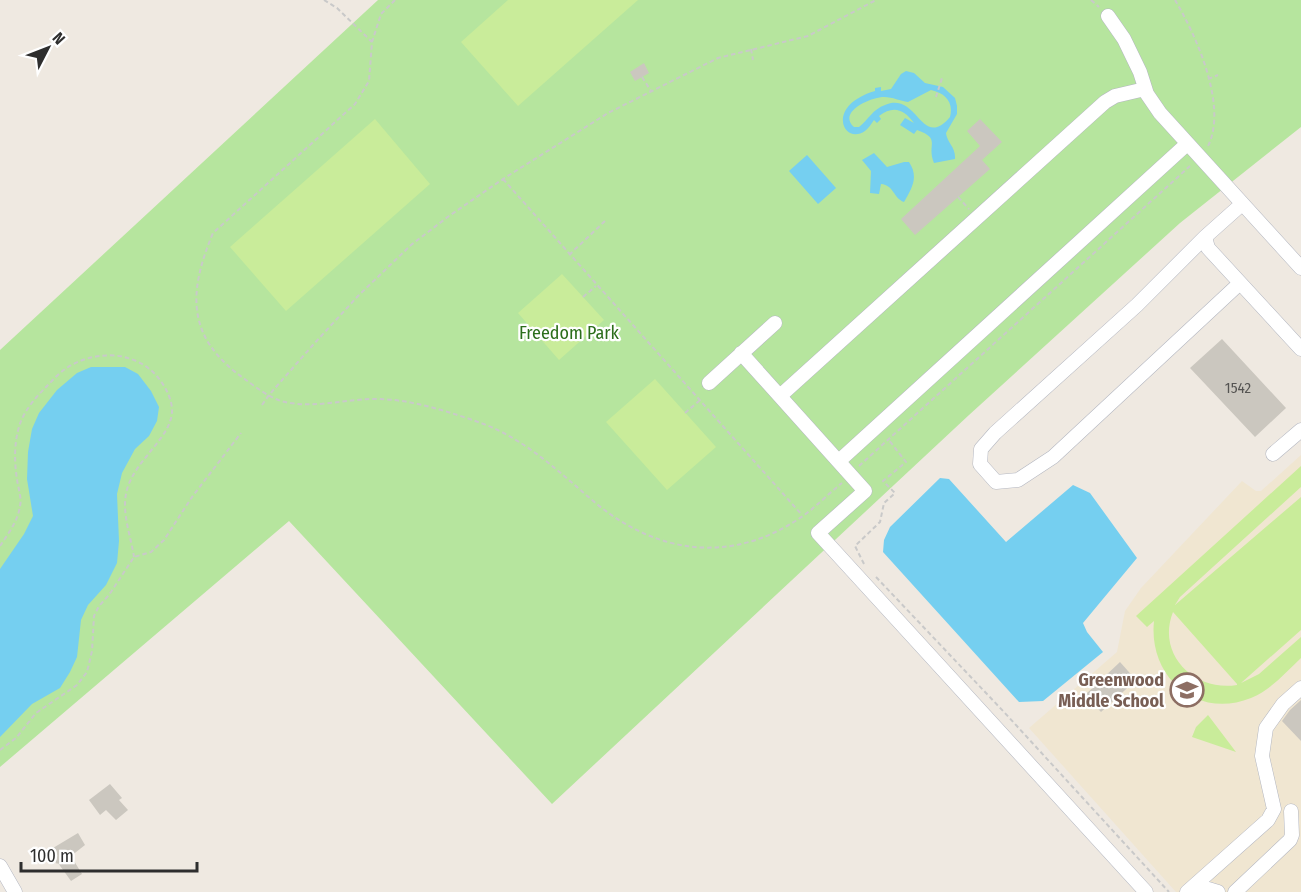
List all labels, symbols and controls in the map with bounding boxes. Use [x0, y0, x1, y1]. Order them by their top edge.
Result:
north arrow [18, 18, 78, 78]
text: N [49, 28, 69, 48]
park label: Freedom Park [519, 322, 620, 344]
house number: 1542 [1225, 379, 1252, 397]
place label: Greenwood Middle School [1058, 669, 1164, 712]
school or university icon: Greenwood Middle School [1169, 672, 1205, 708]
scale bar [21, 835, 196, 873]
text: 100 m [30, 845, 74, 867]

